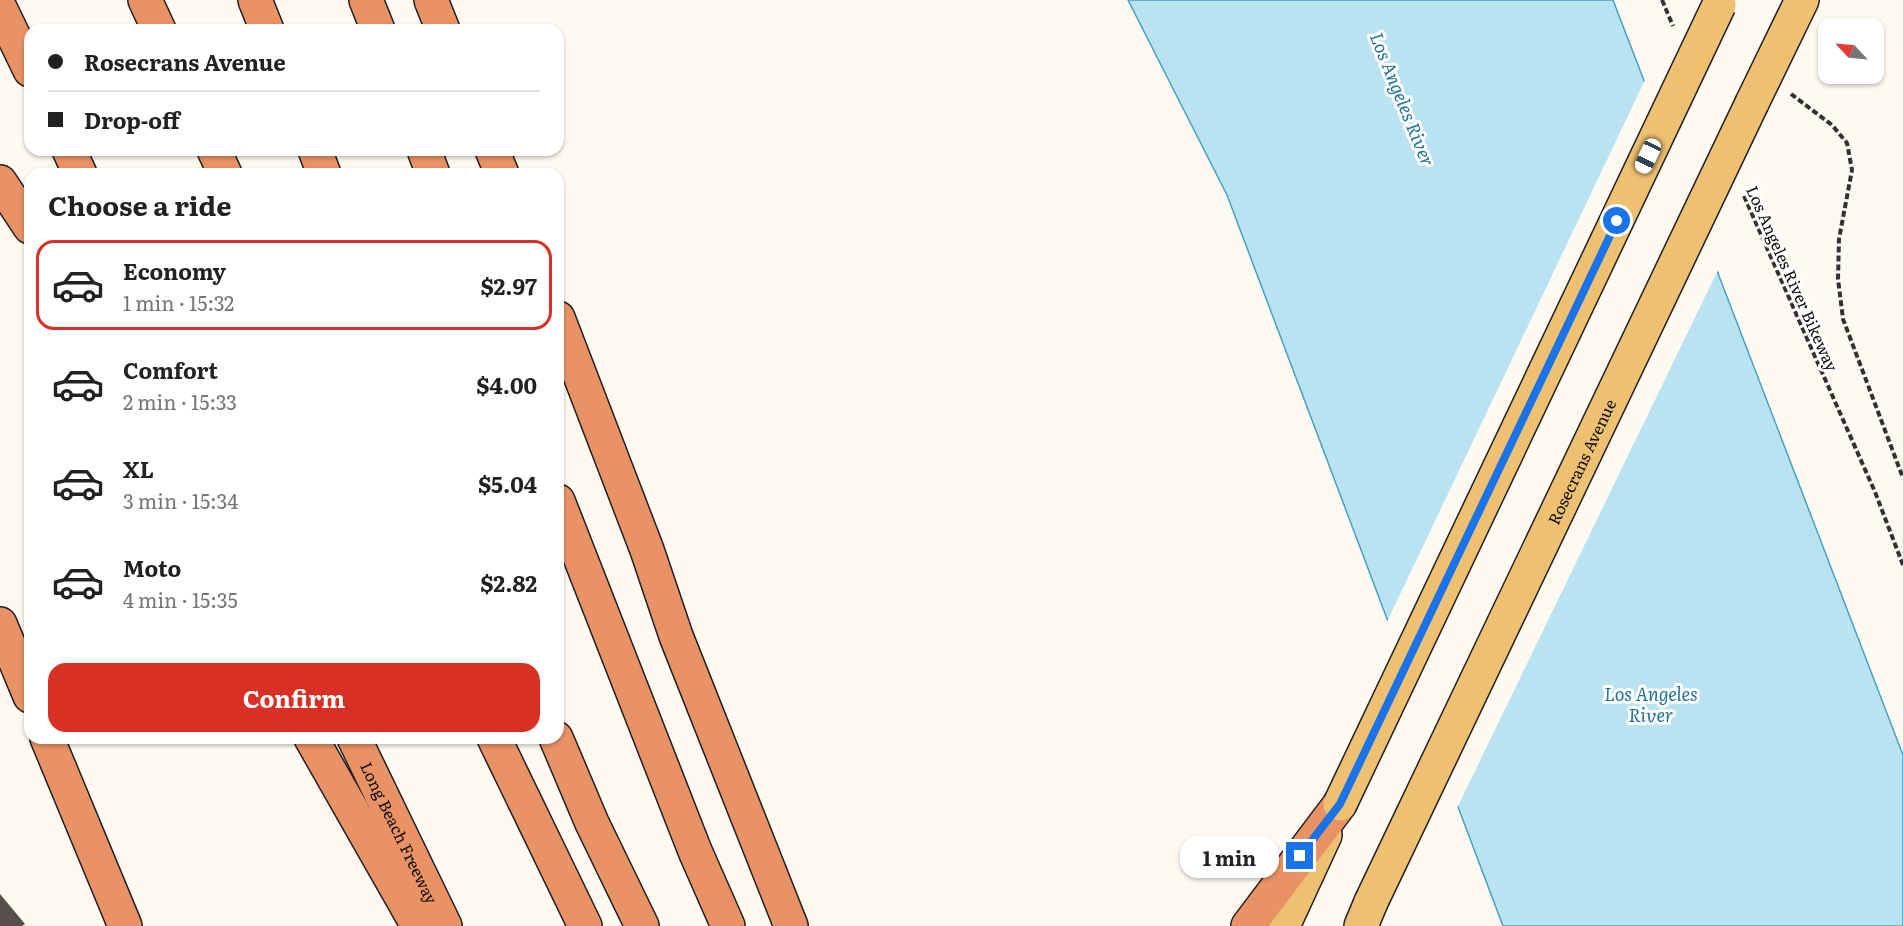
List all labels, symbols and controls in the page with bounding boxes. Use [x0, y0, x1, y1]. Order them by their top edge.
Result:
north arrow [1818, 18, 1884, 84]
map controls [1818, 18, 1884, 84]
water label: Los Angeles River [1364, 28, 1442, 170]
text: Rosecrans Avenue [84, 45, 286, 78]
text: Drop-off [84, 103, 180, 136]
car [1632, 136, 1664, 176]
street label: Los Angeles River Bikeway [1741, 181, 1845, 375]
text: Choose a ride [48, 184, 231, 224]
route start [1603, 207, 1630, 234]
text: Economy [123, 254, 226, 287]
icon: car [51, 258, 105, 312]
text: $2.97 [480, 269, 537, 302]
text: 1 min · 15:32 [123, 287, 234, 317]
text: Comfort [123, 353, 218, 386]
icon: car [51, 357, 105, 411]
text: $4.00 [476, 368, 537, 401]
text: 2 min · 15:33 [123, 386, 237, 416]
street label: Rosecrans Avenue [1541, 395, 1621, 528]
text: XL [123, 452, 154, 485]
icon: car [51, 456, 105, 510]
text: $5.04 [478, 467, 537, 500]
text: 3 min · 15:34 [123, 485, 238, 515]
text: Moto [123, 551, 181, 584]
icon: car [51, 555, 105, 609]
text: $2.82 [480, 566, 537, 599]
text: 4 min · 15:35 [123, 584, 238, 614]
button: Confirm [48, 663, 540, 732]
water label: Los Angeles River [1604, 680, 1698, 728]
street label: Long Beach Freeway [355, 757, 445, 908]
callout: 1 min [1180, 835, 1279, 877]
text: 1 min [1203, 842, 1256, 872]
route end [1286, 842, 1313, 869]

